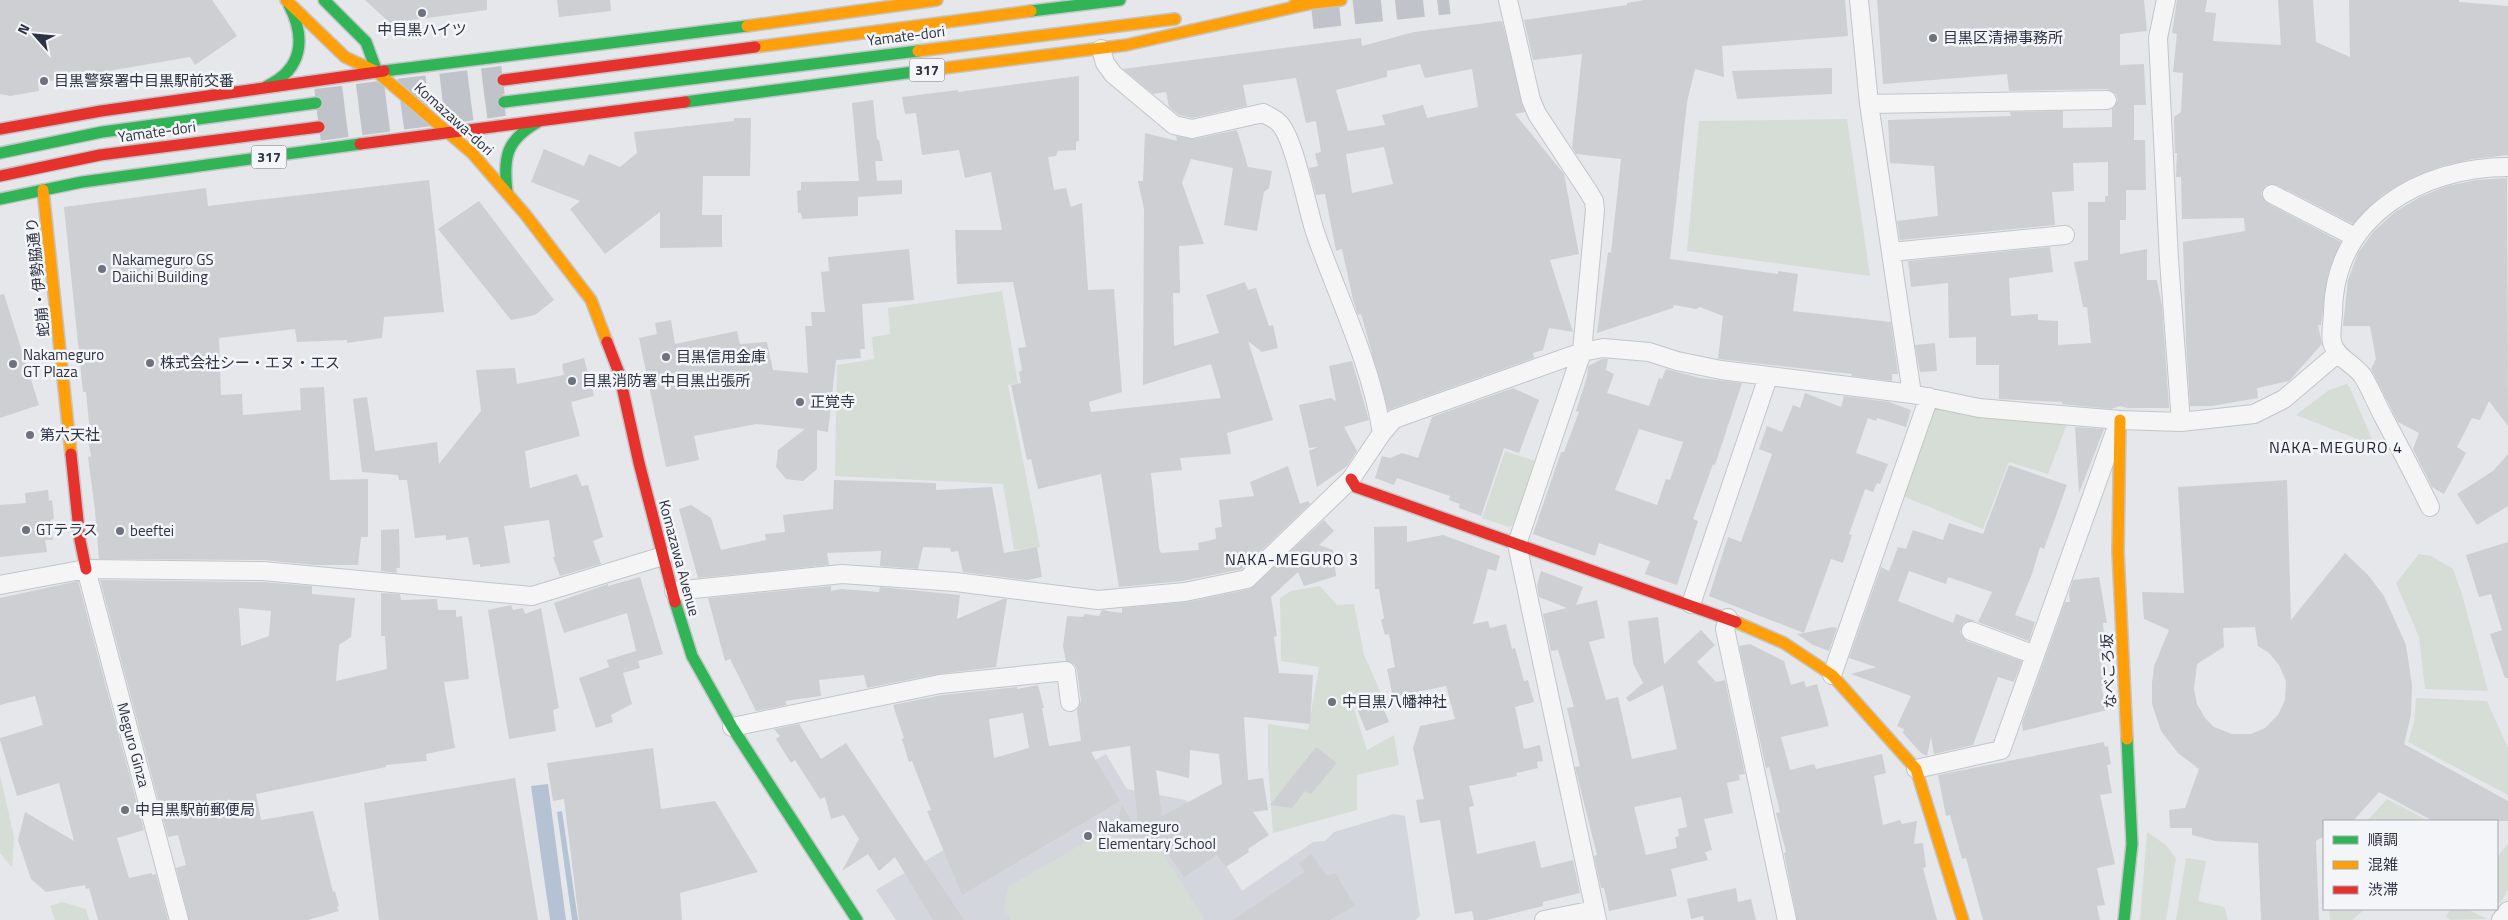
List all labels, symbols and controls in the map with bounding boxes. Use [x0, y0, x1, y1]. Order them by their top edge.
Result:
marker: 中目黒ハイツ [416, 7, 428, 19]
north arrow [10, 10, 60, 60]
place label: 中目黒ハイツ [377, 18, 467, 41]
street label: Yamate-dori [866, 19, 946, 52]
text: N [11, 20, 35, 38]
place label: 目黒区清掃事務所 [1943, 26, 2063, 49]
marker: 目黒区清掃事務所 [1927, 32, 1939, 44]
road number: 317 [910, 58, 944, 82]
place label: 目黒警察署中目黒駅前交番 [54, 69, 234, 92]
marker: 目黒警察署中目黒駅前交番 [38, 75, 50, 87]
street label: Komazawa-dori [409, 76, 499, 161]
street label: Yamate-dori [117, 115, 197, 148]
road number: 317 [252, 146, 286, 168]
street label: 蛇崩・伊勢脇通り [20, 216, 55, 338]
place label: Nakameguro GS Daiichi Building [112, 248, 214, 288]
marker: Nakameguro GS Daiichi Building [96, 263, 108, 275]
place label: Nakameguro GT Plaza [23, 343, 104, 383]
place label: 目黒信用金庫 [676, 345, 766, 368]
place label: 株式会社シー・エヌ・エス [160, 351, 340, 374]
marker: 目黒信用金庫 [660, 351, 672, 363]
marker: 株式会社シー・エヌ・エス [144, 357, 156, 369]
marker: Nakameguro GT Plaza [7, 358, 19, 370]
place label: 目黒消防署 中目黒出張所 [582, 369, 750, 392]
marker: 目黒消防署 中目黒出張所 [566, 375, 578, 387]
place label: 正覚寺 [810, 390, 855, 413]
marker: 正覚寺 [794, 396, 806, 408]
place label: 第六天社 [40, 423, 100, 446]
marker: 第六天社 [24, 429, 36, 441]
district label: NAKA-MEGURO 4 [2269, 435, 2403, 459]
street label: Komazawa Avenue [653, 497, 706, 619]
place label: GTテラス [36, 518, 98, 541]
place label: beeftei [130, 519, 174, 542]
marker: GTテラス [20, 524, 32, 536]
marker: beeftei [114, 525, 126, 537]
district label: NAKA-MEGURO 3 [1225, 547, 1359, 571]
street label: なべころ坂 [2095, 633, 2122, 709]
place label: 中目黒八幡神社 [1342, 690, 1447, 713]
marker: 中目黒八幡神社 [1326, 696, 1338, 708]
street label: Meguro Ginza [111, 700, 156, 790]
place label: 中目黒駅前郵便局 [135, 798, 255, 821]
marker: 中目黒駅前郵便局 [119, 804, 131, 816]
place label: Nakameguro Elementary School [1098, 815, 1216, 855]
legend [2323, 820, 2498, 910]
text: 順調 [2368, 828, 2398, 851]
marker: Nakameguro Elementary School [1082, 830, 1094, 842]
text: 混雑 [2368, 853, 2398, 876]
text: 渋滞 [2368, 878, 2398, 901]

